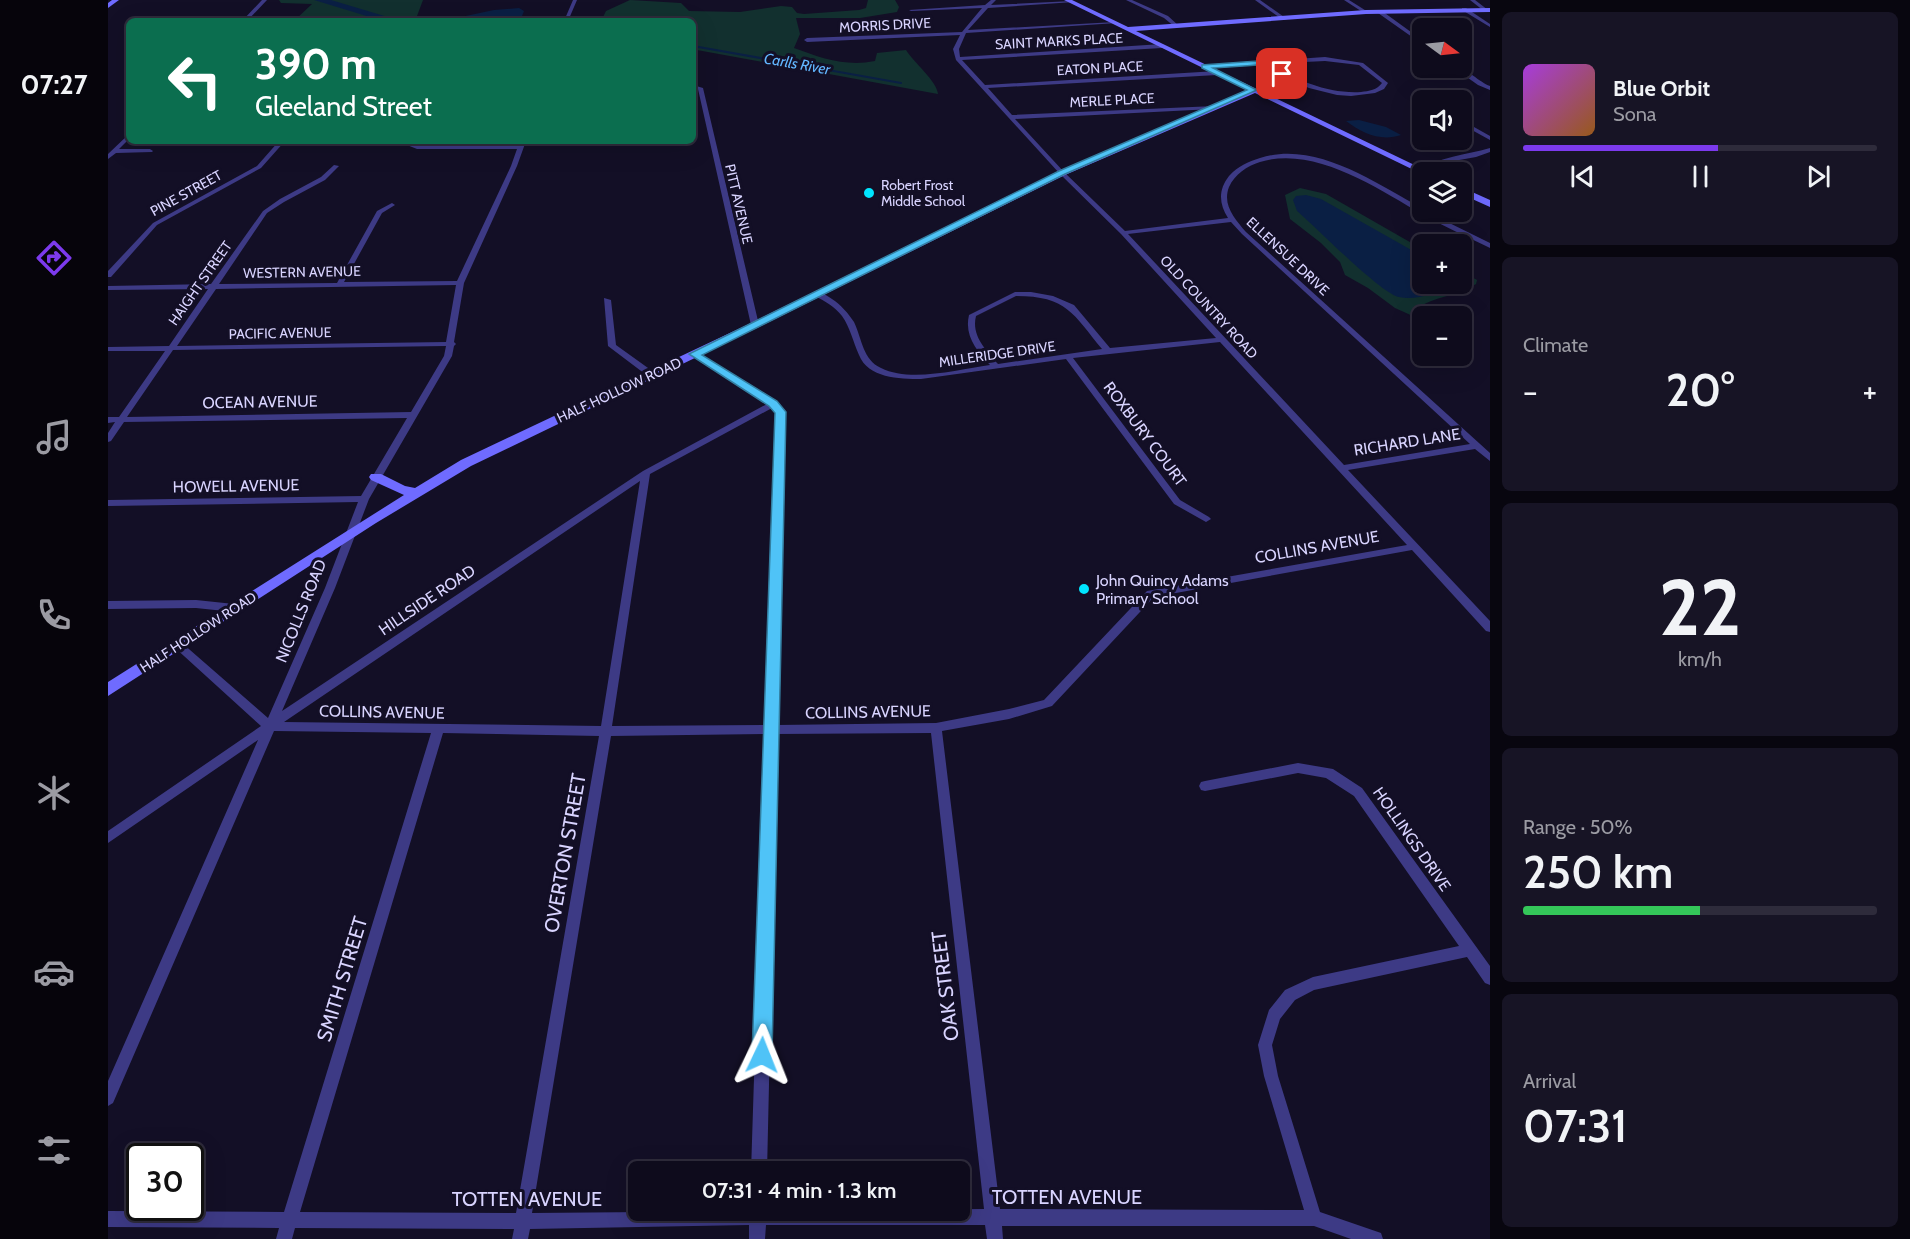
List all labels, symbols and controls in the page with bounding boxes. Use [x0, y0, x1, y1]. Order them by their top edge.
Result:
street label: MORRIS DRIVE [838, 14, 932, 36]
north arrow [1412, 18, 1472, 78]
map controls [1412, 18, 1472, 366]
street label: SAINT MARKS PLACE [994, 29, 1124, 53]
text: 390 m [255, 38, 377, 90]
icon: left [156, 42, 234, 120]
pin [1256, 48, 1307, 99]
water label: Carlls River [763, 49, 833, 79]
street label: EATON PLACE [1056, 57, 1144, 79]
icon: arrive [1265, 57, 1298, 90]
text: 07:27 [21, 68, 87, 101]
text: Blue Orbit [1613, 75, 1710, 102]
street label: MERLE PLACE [1069, 89, 1155, 111]
text: Gleeland Street [255, 90, 432, 123]
button: sound [1412, 90, 1472, 150]
text: Sona [1613, 102, 1656, 126]
icon: previous [1566, 160, 1599, 193]
icon: pause [1684, 160, 1717, 193]
icon: next [1802, 160, 1835, 193]
street label: PITT AVENUE [721, 162, 757, 246]
button: layers [1412, 162, 1472, 222]
street label: PINE STREET [147, 166, 226, 220]
place label: Robert Frost Middle School [881, 176, 966, 210]
marker: Robert Frost Middle School [862, 186, 876, 200]
street label: ELLENSUE DRIVE [1243, 213, 1333, 299]
button: + [1412, 234, 1472, 294]
icon: directions [33, 237, 75, 279]
street label: HAIGHT STREET [164, 237, 236, 329]
street label: OLD COUNTRY ROAD [1156, 251, 1262, 363]
street label: WESTERN AVENUE [243, 262, 361, 282]
button: − [1412, 306, 1472, 366]
street label: PACIFIC AVENUE [228, 323, 332, 343]
text: Climate [1523, 333, 1588, 357]
street label: MILLERIDGE DRIVE [937, 337, 1057, 371]
street label: HALF HOLLOW ROAD [554, 353, 684, 427]
text: 20° [1666, 363, 1734, 417]
text: − [1523, 371, 1538, 411]
text: + [1862, 371, 1877, 411]
street label: ROXBURY COURT [1100, 378, 1191, 490]
street label: OCEAN AVENUE [202, 391, 318, 413]
icon: music [33, 416, 75, 458]
street label: RICHARD LANE [1352, 424, 1462, 460]
street label: HOWELL AVENUE [173, 475, 300, 497]
street label: COLLINS AVENUE [1253, 527, 1381, 567]
street label: NICOLLS ROAD [272, 557, 330, 665]
text: 22 [1659, 560, 1741, 655]
street label: HILLSIDE ROAD [375, 561, 479, 639]
place label: John Quincy Adams Primary School [1095, 571, 1229, 608]
marker: John Quincy Adams Primary School [1077, 582, 1091, 596]
street label: HALF HOLLOW ROAD [136, 588, 260, 676]
icon: phone [33, 594, 75, 636]
text: km/h [1678, 647, 1722, 671]
street label: COLLINS AVENUE [319, 701, 445, 723]
street label: COLLINS AVENUE [805, 701, 931, 723]
street label: OVERTON STREET [539, 771, 591, 935]
icon: climate [33, 772, 75, 814]
street label: HOLLINGS DRIVE [1369, 783, 1455, 895]
text: Range · 50% [1523, 815, 1632, 839]
text: 250 km [1523, 845, 1673, 899]
street label: SMITH STREET [312, 913, 372, 1044]
street label: OAK STREET [926, 929, 964, 1042]
icon: car [33, 951, 75, 993]
position arrow [730, 1023, 794, 1087]
text: Arrival [1523, 1069, 1576, 1093]
text: 07:31 [1523, 1099, 1627, 1153]
icon: filters [33, 1129, 75, 1171]
speed limit sign: 30 [126, 1143, 204, 1221]
text: 07:31 · 4 min · 1.3 km [702, 1177, 896, 1204]
street label: TOTTEN AVENUE [992, 1185, 1142, 1209]
street label: TOTTEN AVENUE [452, 1187, 602, 1211]

